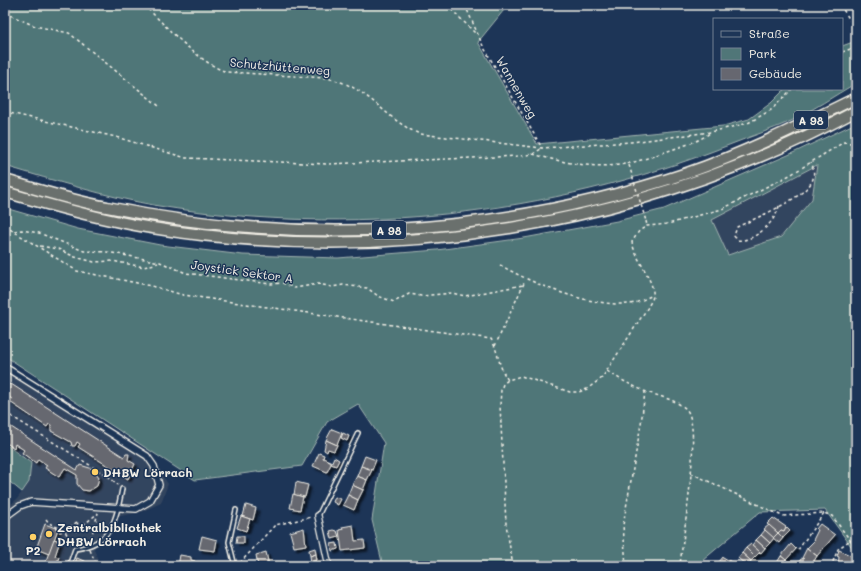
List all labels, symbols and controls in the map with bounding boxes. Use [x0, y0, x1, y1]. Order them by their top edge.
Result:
legend [713, 18, 843, 90]
text: Straße [749, 25, 790, 41]
text: Park [749, 45, 776, 61]
street label: Wannenweg [493, 53, 541, 121]
street label: Schutzhüttenweg [229, 54, 331, 78]
text: Gebäude [749, 65, 802, 81]
road number: A 98 [794, 111, 828, 129]
road number: A 98 [372, 221, 406, 239]
street label: Joystick Sektor A [190, 256, 294, 286]
place label: DHBW Lörrach [103, 464, 192, 480]
marker: DHBW Lörrach [90, 467, 100, 477]
place label: Zentralbibliothek DHBW Lörrach [57, 519, 162, 549]
marker: Zentralbibliothek DHBW Lörrach [44, 529, 54, 539]
marker: P2 [28, 532, 38, 542]
place label: P2 [26, 542, 41, 558]

